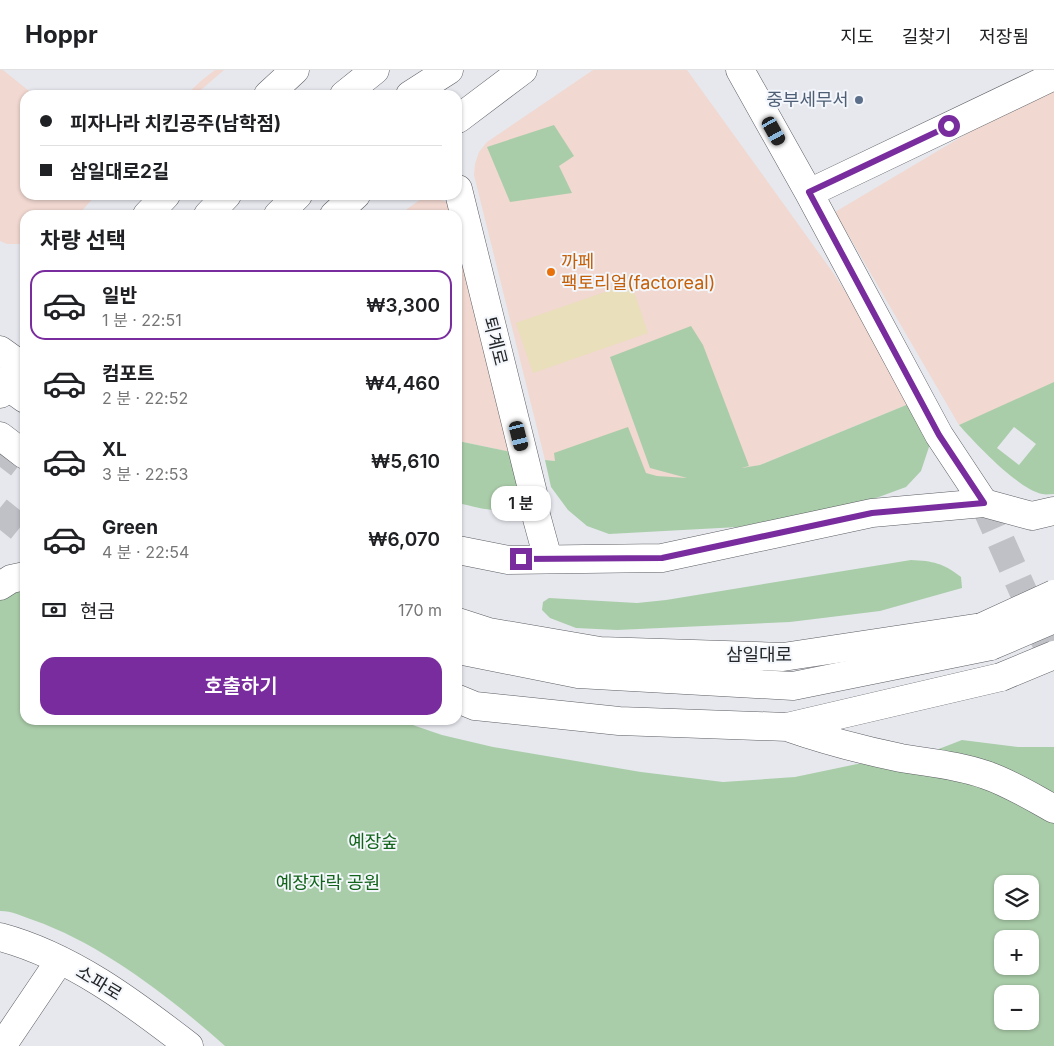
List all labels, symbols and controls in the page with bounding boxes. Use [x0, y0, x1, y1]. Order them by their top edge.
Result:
text: Hoppr [25, 20, 98, 49]
text: 지도 [841, 26, 874, 47]
text: 길찾기 [902, 26, 951, 47]
text: 저장됨 [979, 26, 1029, 47]
place label: 중부세무서 [766, 89, 849, 110]
marker: 중부세무서 [853, 94, 865, 106]
text: 피자나라 치킨공주(남학점) [70, 112, 281, 135]
car [760, 114, 787, 148]
route start [938, 115, 960, 137]
text: 삼일대로2길 [70, 160, 169, 183]
text: 차량 선택 [40, 227, 126, 253]
place label: 까페 팩토리얼(factoreal) [561, 251, 715, 293]
marker: 까페 팩토리얼(factoreal) [545, 266, 557, 278]
icon: car [42, 283, 87, 328]
text: 일반 [102, 284, 137, 307]
text: ₩3,300 [366, 294, 440, 317]
text: 1 분 · 22:51 [102, 310, 182, 330]
street label: 퇴계로 [479, 314, 512, 368]
icon: car [42, 361, 87, 406]
text: 컴포트 [102, 362, 154, 385]
text: ₩4,460 [365, 372, 440, 395]
text: 2 분 · 22:52 [102, 388, 188, 408]
car [508, 420, 529, 452]
text: XL [102, 438, 127, 461]
icon: car [42, 439, 87, 484]
text: ₩5,610 [371, 450, 440, 473]
text: 3 분 · 22:53 [102, 464, 188, 484]
callout: 1 분 [491, 486, 551, 522]
text: 1 분 [508, 493, 534, 513]
text: Green [102, 516, 158, 539]
icon: car [42, 517, 87, 562]
text: ₩6,070 [368, 528, 440, 551]
text: 4 분 · 22:54 [102, 542, 189, 562]
route end [510, 548, 532, 570]
icon: cash [40, 596, 68, 624]
text: 현금 [80, 600, 115, 623]
text: 170 m [398, 600, 442, 620]
street label: 삼일대로 [726, 644, 792, 665]
button: 호출하기 [40, 657, 442, 715]
park label: 예장숲 [348, 831, 398, 852]
park label: 예장자락 공원 [276, 872, 380, 893]
map controls [994, 875, 1039, 1030]
button: layers [994, 875, 1039, 920]
button: + [994, 930, 1039, 975]
street label: 소파로 [73, 961, 126, 1004]
button: − [994, 985, 1039, 1030]

